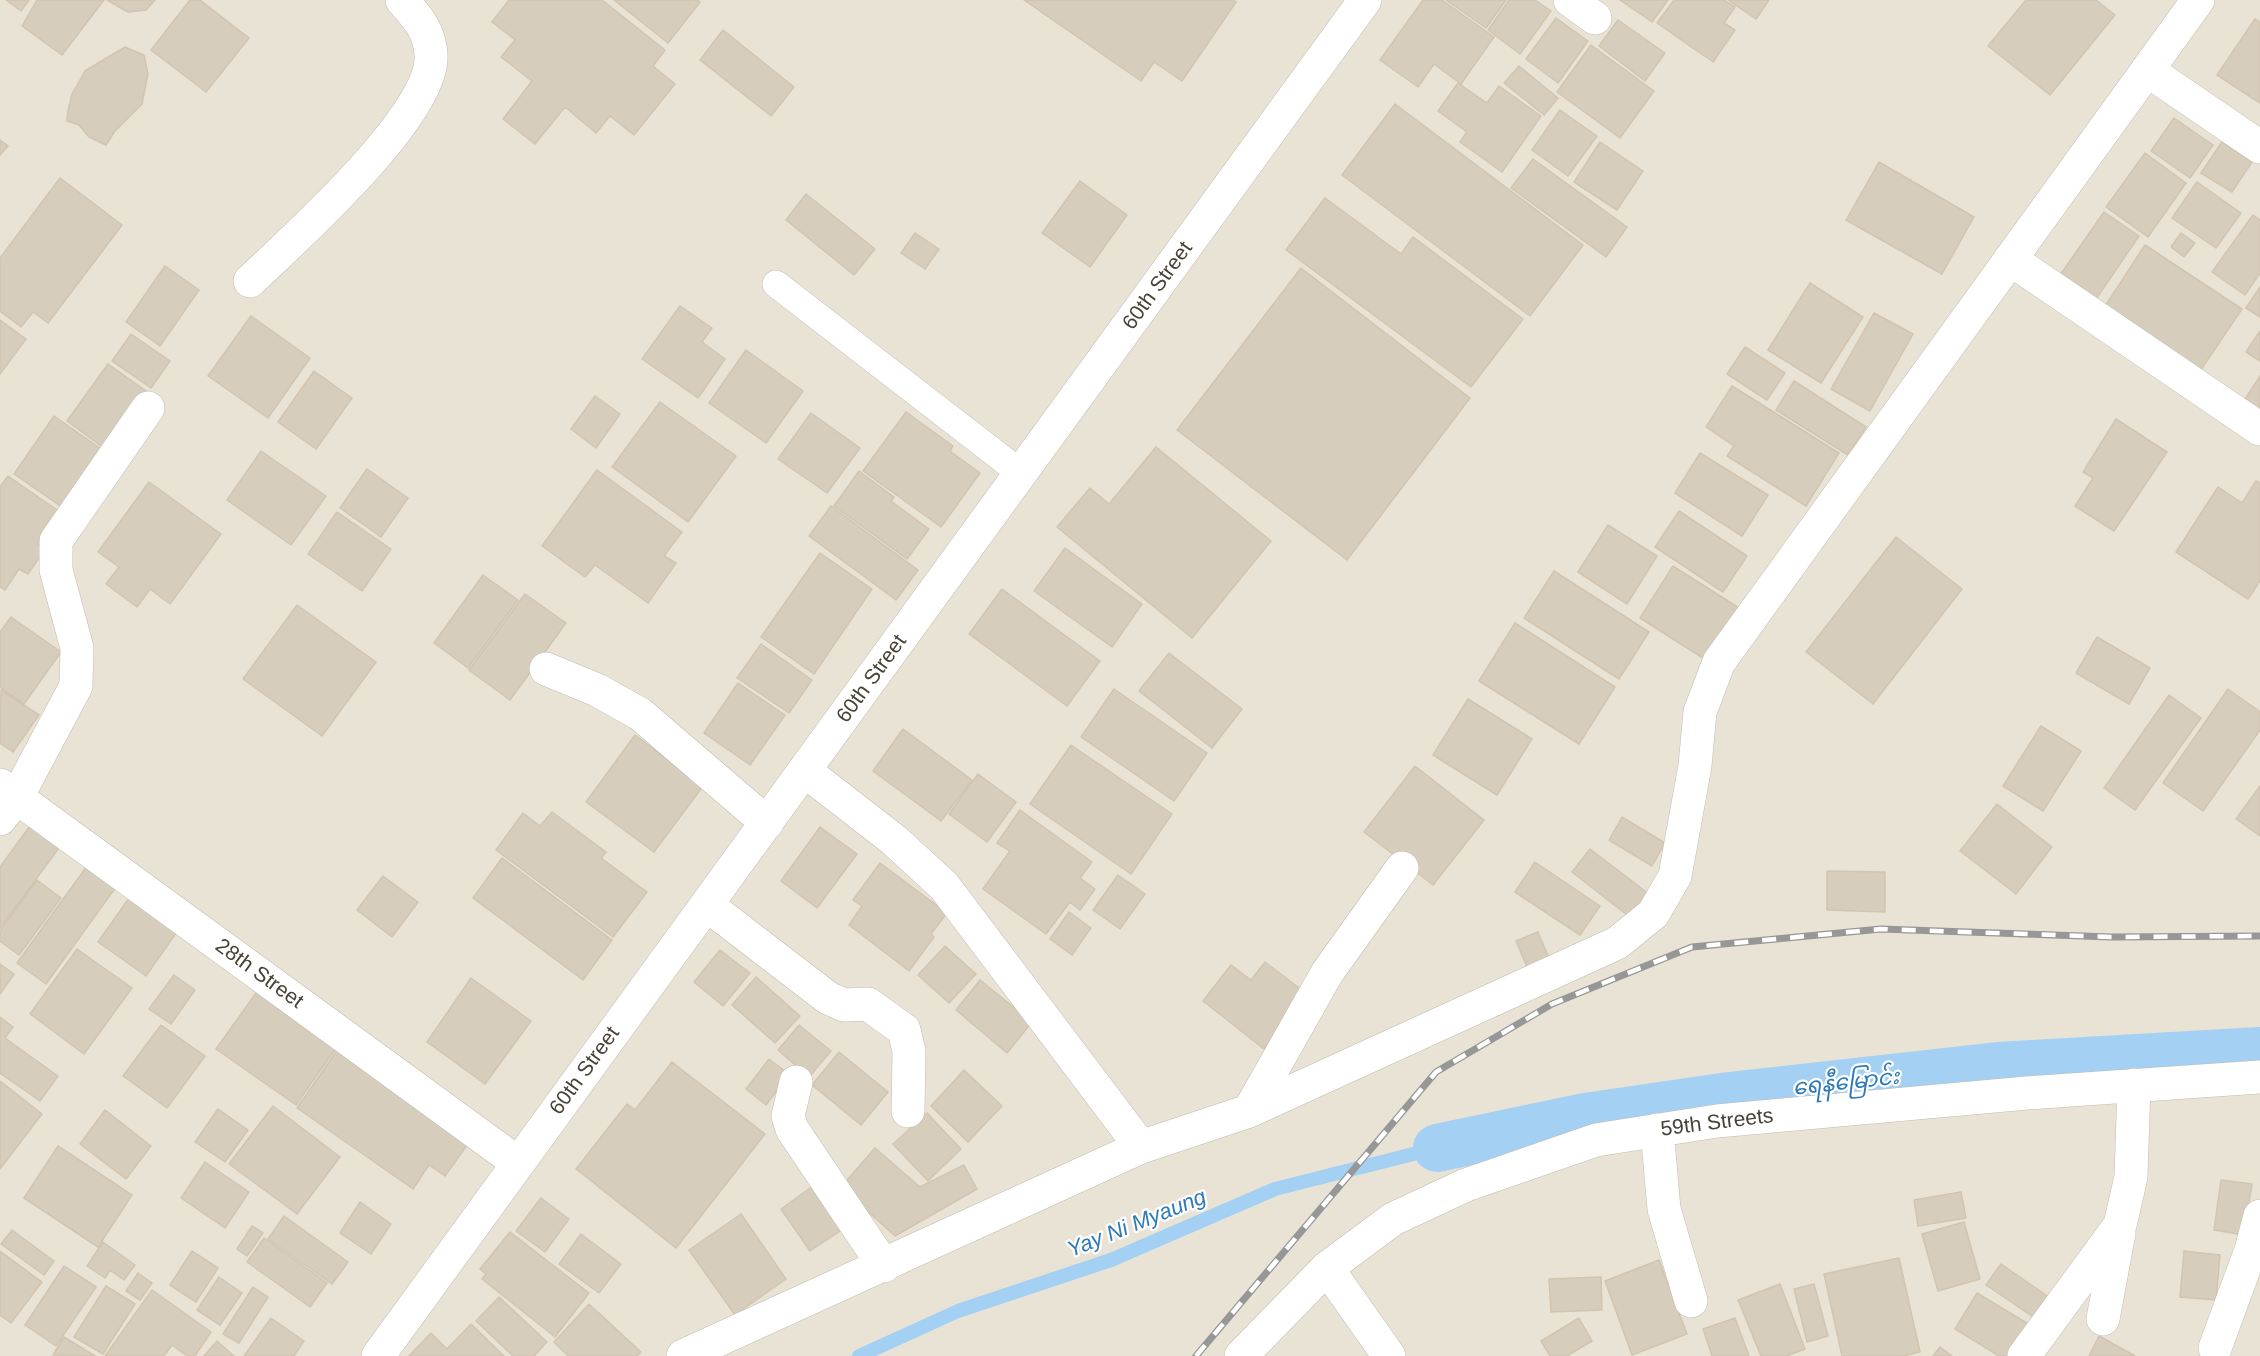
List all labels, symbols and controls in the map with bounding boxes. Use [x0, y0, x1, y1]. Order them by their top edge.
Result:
street label: 60th Street [1118, 237, 1198, 335]
street label: 60th Street [832, 630, 912, 728]
street label: 28th Street [210, 934, 308, 1014]
street label: 60th Street [545, 1022, 625, 1120]
water label: ရေနီမြောင်း [1792, 1064, 1900, 1102]
street label: 59th Streets [1659, 1104, 1775, 1142]
water label: Yay Ni Myaung [1064, 1184, 1210, 1264]

